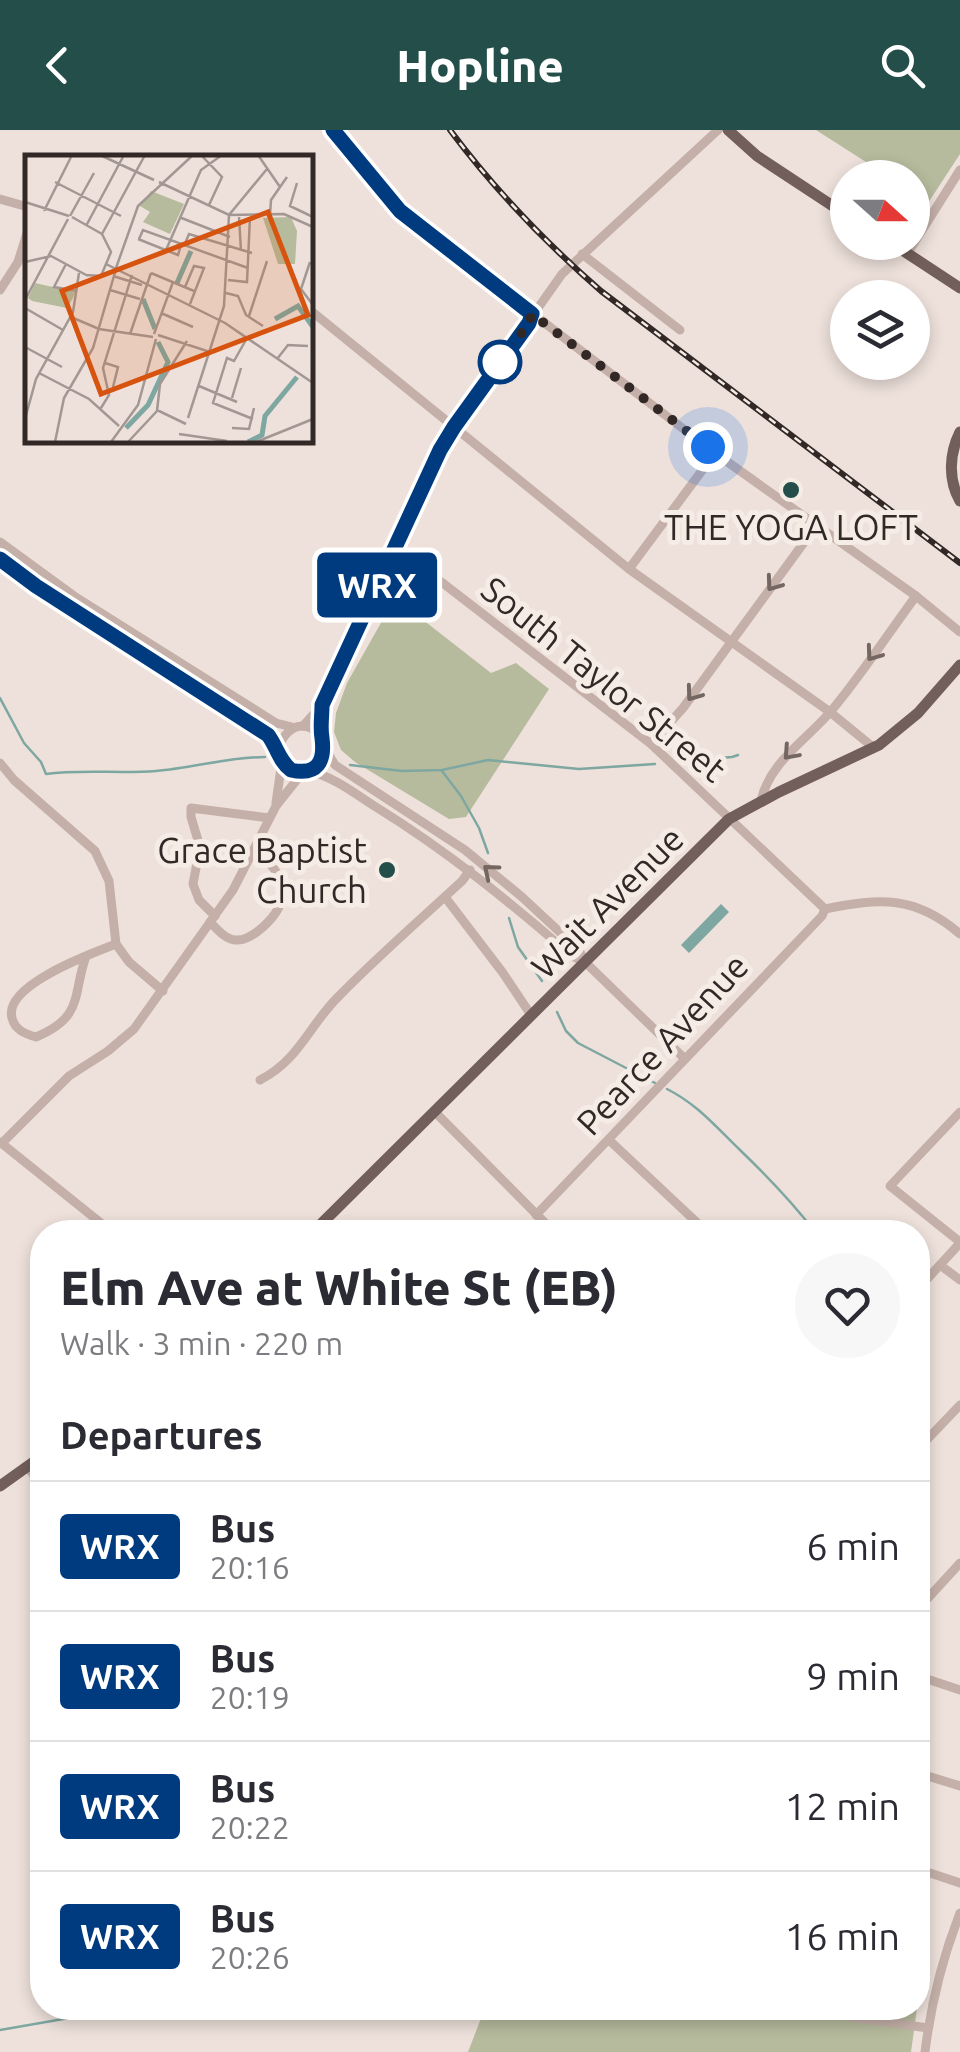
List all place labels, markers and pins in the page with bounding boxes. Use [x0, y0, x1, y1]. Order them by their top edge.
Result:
unlabelled marker [479, 341, 521, 383]
marker: THE YOGA LOFT [780, 479, 802, 501]
place label: THE YOGA LOFT [664, 507, 918, 547]
place label: Grace Baptist Church [157, 830, 367, 910]
marker: Grace Baptist Church [376, 859, 398, 881]

